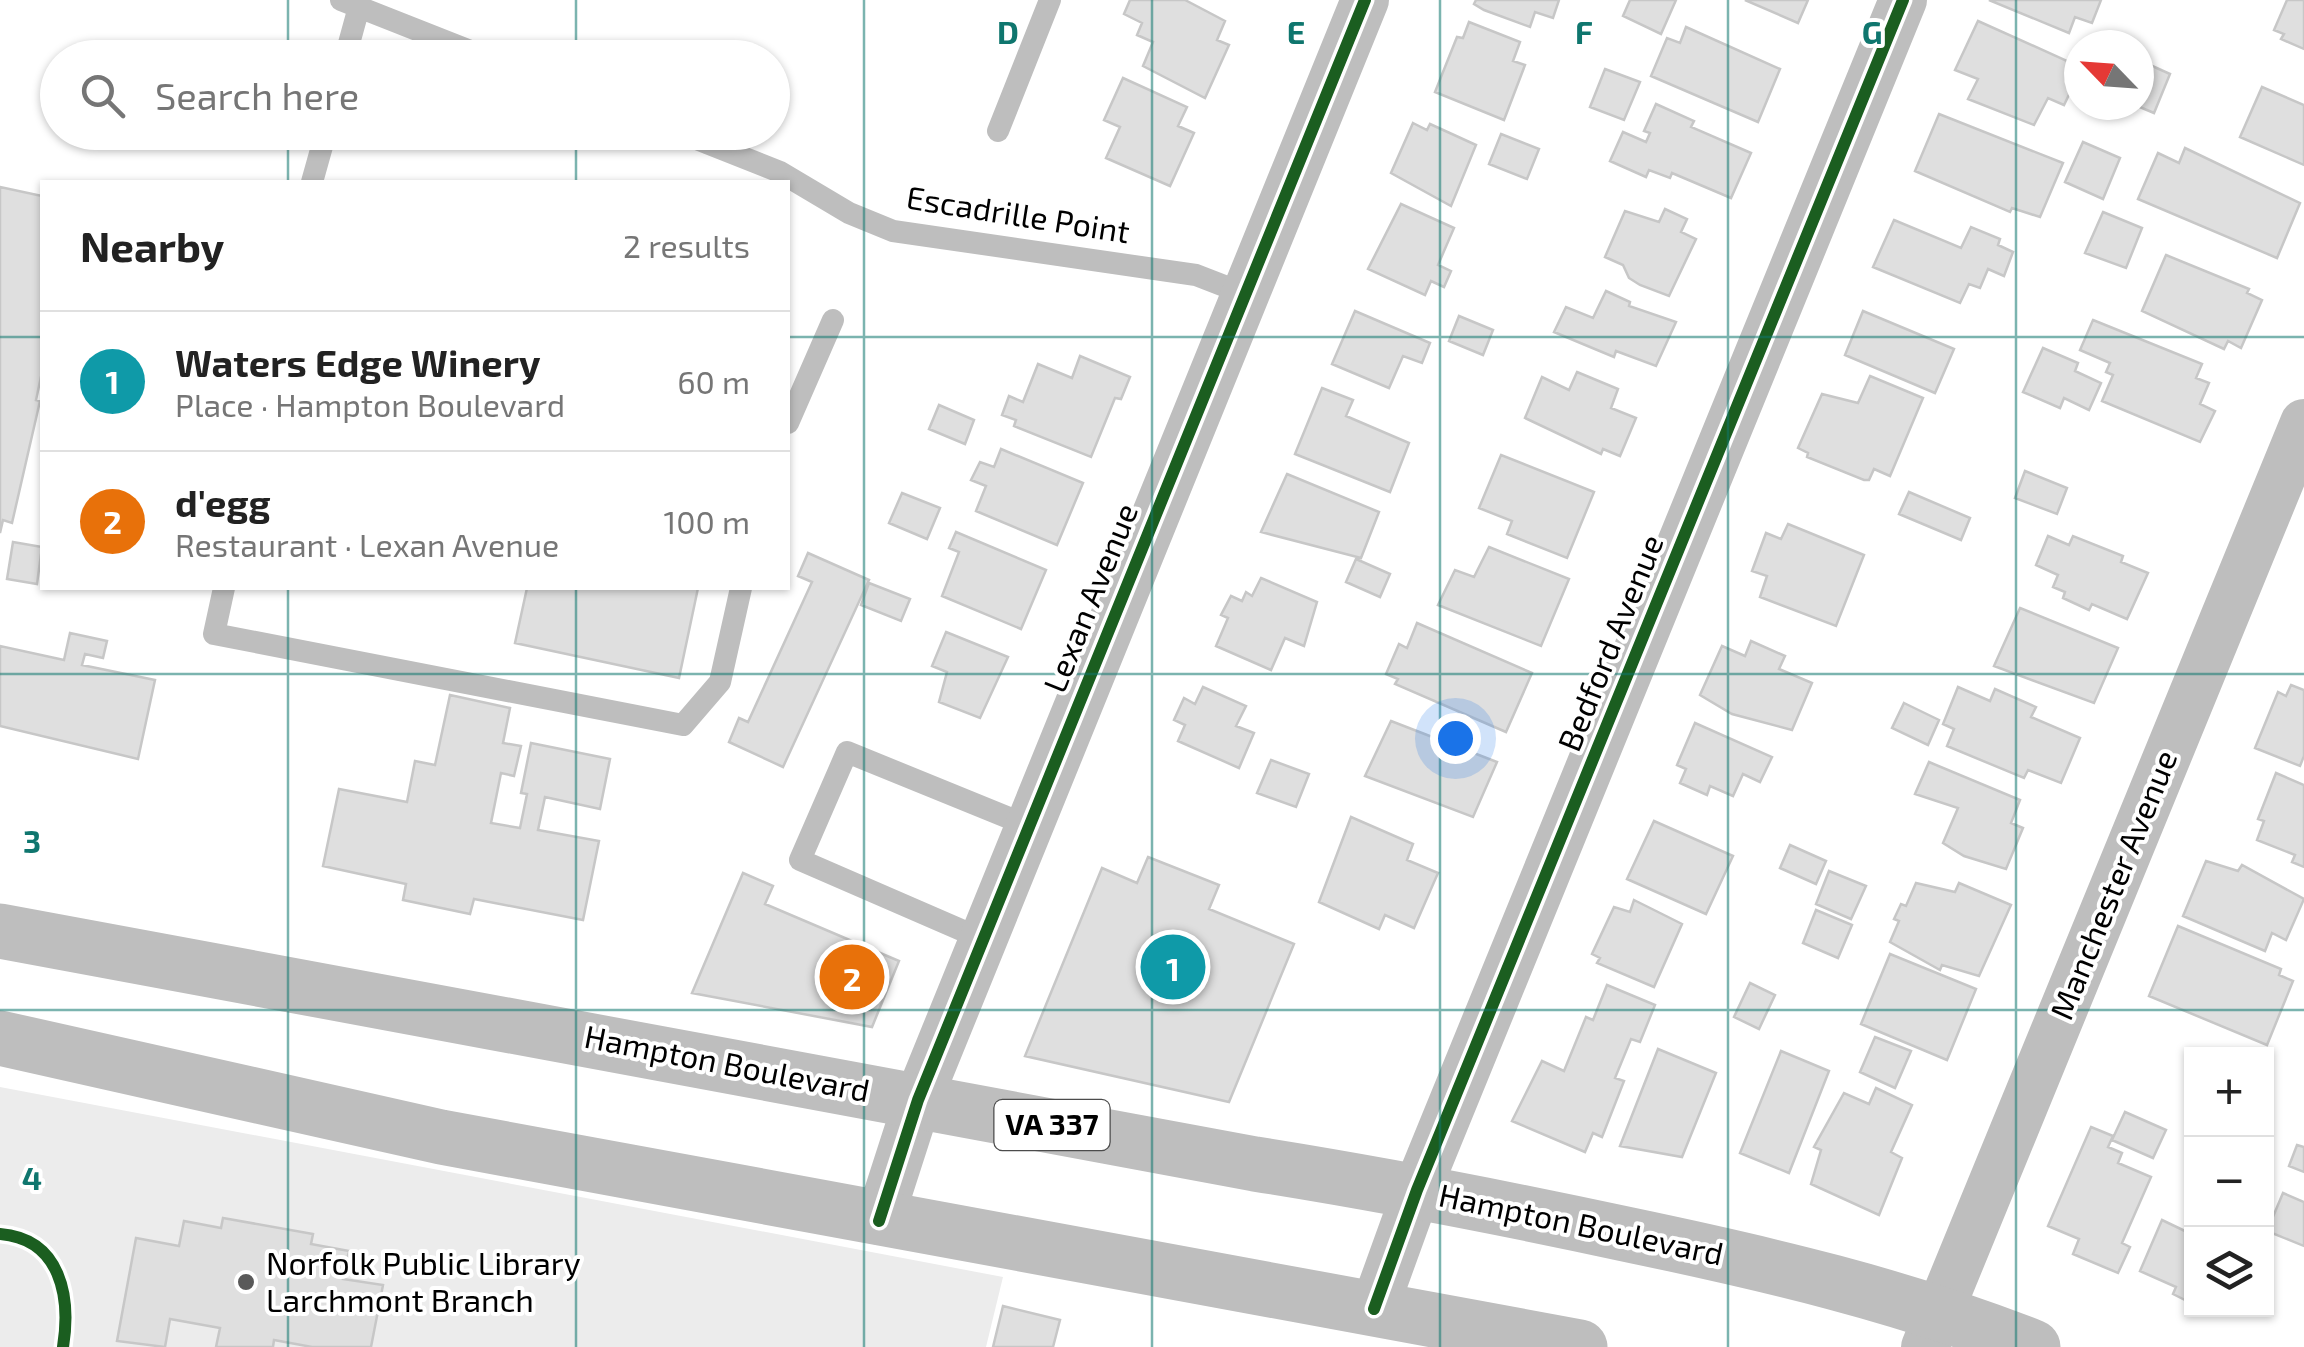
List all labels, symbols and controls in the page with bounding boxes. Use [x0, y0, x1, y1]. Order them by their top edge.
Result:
text: D [997, 12, 1019, 50]
text: E [1287, 12, 1305, 50]
text: F [1575, 12, 1593, 50]
text: G [1862, 12, 1882, 50]
north arrow [2064, 30, 2154, 120]
search box [40, 40, 790, 150]
icon: search [75, 68, 130, 123]
text: Search here [155, 72, 359, 118]
street label: Escadrille Point [904, 177, 1133, 249]
text: Nearby [80, 220, 224, 270]
text: 2 results [623, 226, 750, 264]
text: Waters Edge Winery [175, 339, 540, 385]
text: 1 [106, 362, 119, 400]
text: 60 m [677, 362, 750, 400]
text: Place · Hampton Boulevard [175, 385, 565, 423]
text: d'egg [175, 479, 271, 525]
street label: Lexan Avenue [1034, 497, 1144, 697]
text: 2 [103, 502, 122, 540]
text: 100 m [664, 502, 750, 540]
text: Restaurant · Lexan Avenue [175, 525, 559, 563]
street label: Bedford Avenue [1548, 529, 1670, 756]
your location [1430, 713, 1481, 764]
street label: Manchester Avenue [2041, 744, 2184, 1024]
text: 3 [23, 821, 41, 859]
pin: 1 [1140, 930, 1206, 1004]
pin: 2 [820, 940, 884, 1014]
street label: Hampton Boulevard [582, 1016, 873, 1108]
map controls [2184, 1047, 2274, 1317]
button: + [2184, 1047, 2274, 1137]
road number: VA 337 [994, 1100, 1110, 1150]
button: − [2184, 1137, 2274, 1227]
text: 4 [22, 1158, 42, 1196]
street label: Hampton Boulevard [1436, 1174, 1727, 1272]
button: layers [2184, 1227, 2274, 1317]
place label: Norfolk Public Library Larchmont Branch [266, 1243, 581, 1318]
marker: Norfolk Public Library Larchmont Branch [235, 1271, 257, 1293]

